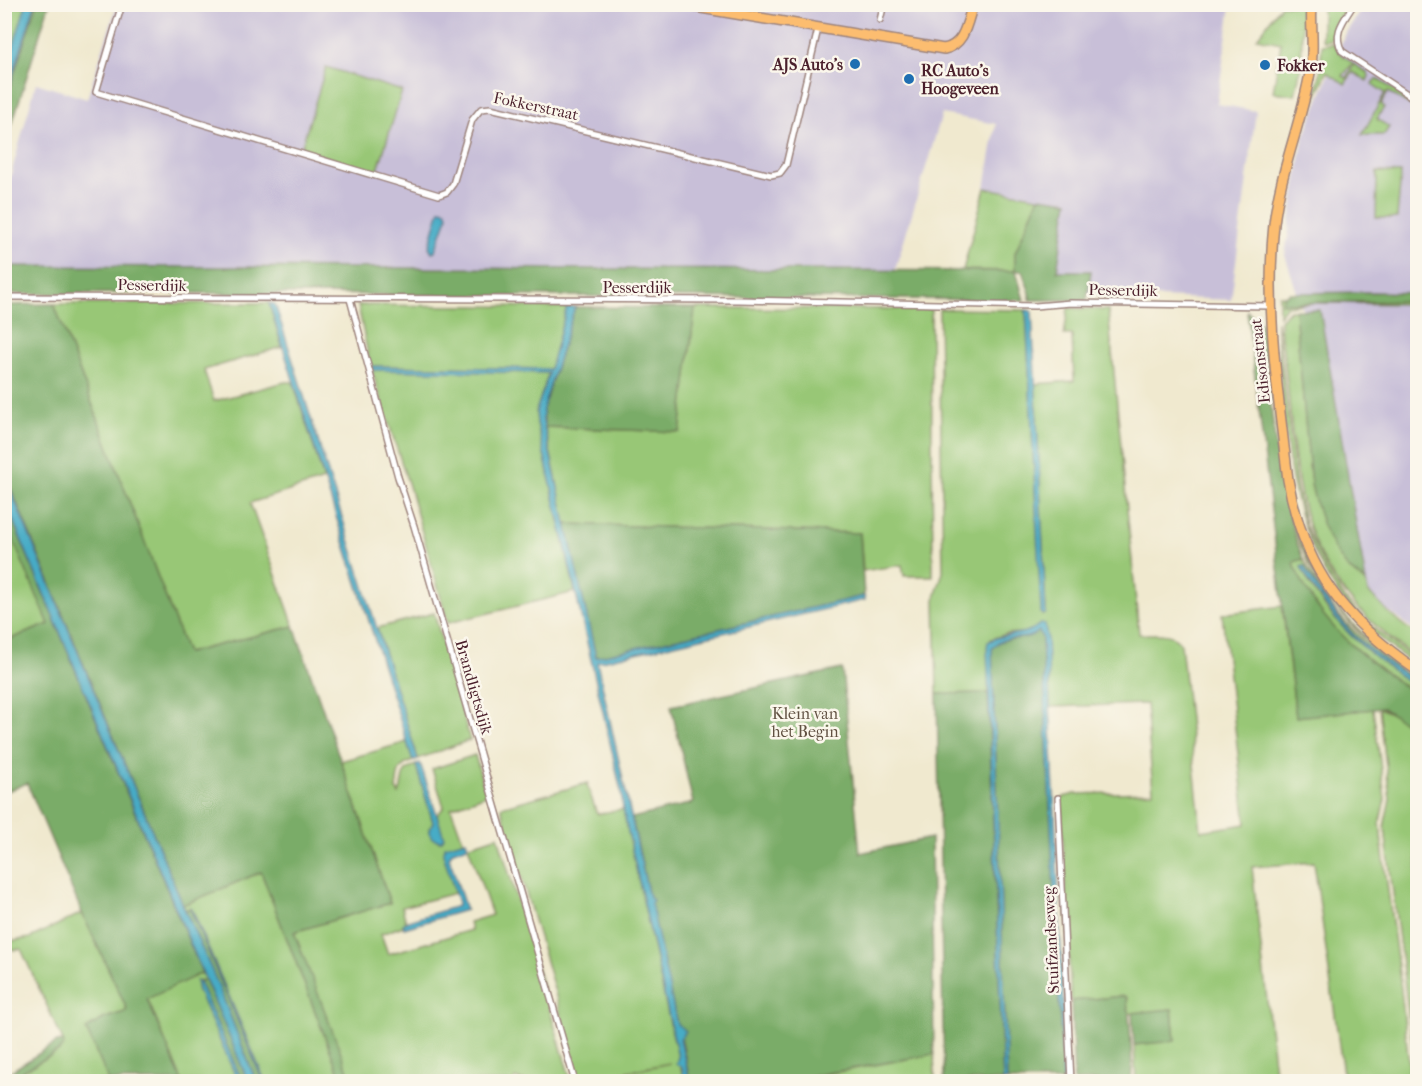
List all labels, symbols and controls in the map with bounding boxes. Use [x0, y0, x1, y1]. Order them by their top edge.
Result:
place label: AJS Auto's [772, 55, 843, 75]
place label: Fokker [1276, 56, 1326, 75]
marker: AJS Auto's [848, 57, 862, 71]
marker: Fokker [1258, 58, 1272, 72]
place label: RC Auto's Hoogeveen [921, 61, 1000, 99]
marker: RC Auto's Hoogeveen [902, 72, 916, 86]
street label: Fokkerstraat [492, 88, 581, 124]
street label: Pesserdijk [117, 275, 188, 295]
street label: Pesserdijk [602, 278, 672, 297]
street label: Pesserdijk [1088, 280, 1159, 300]
street label: Edisonstraat [1246, 317, 1274, 404]
street label: Brandligtsdijk [451, 637, 497, 737]
park label: Klein van het Begin [772, 704, 839, 741]
street label: Stuifzandseweg [1039, 886, 1063, 994]

